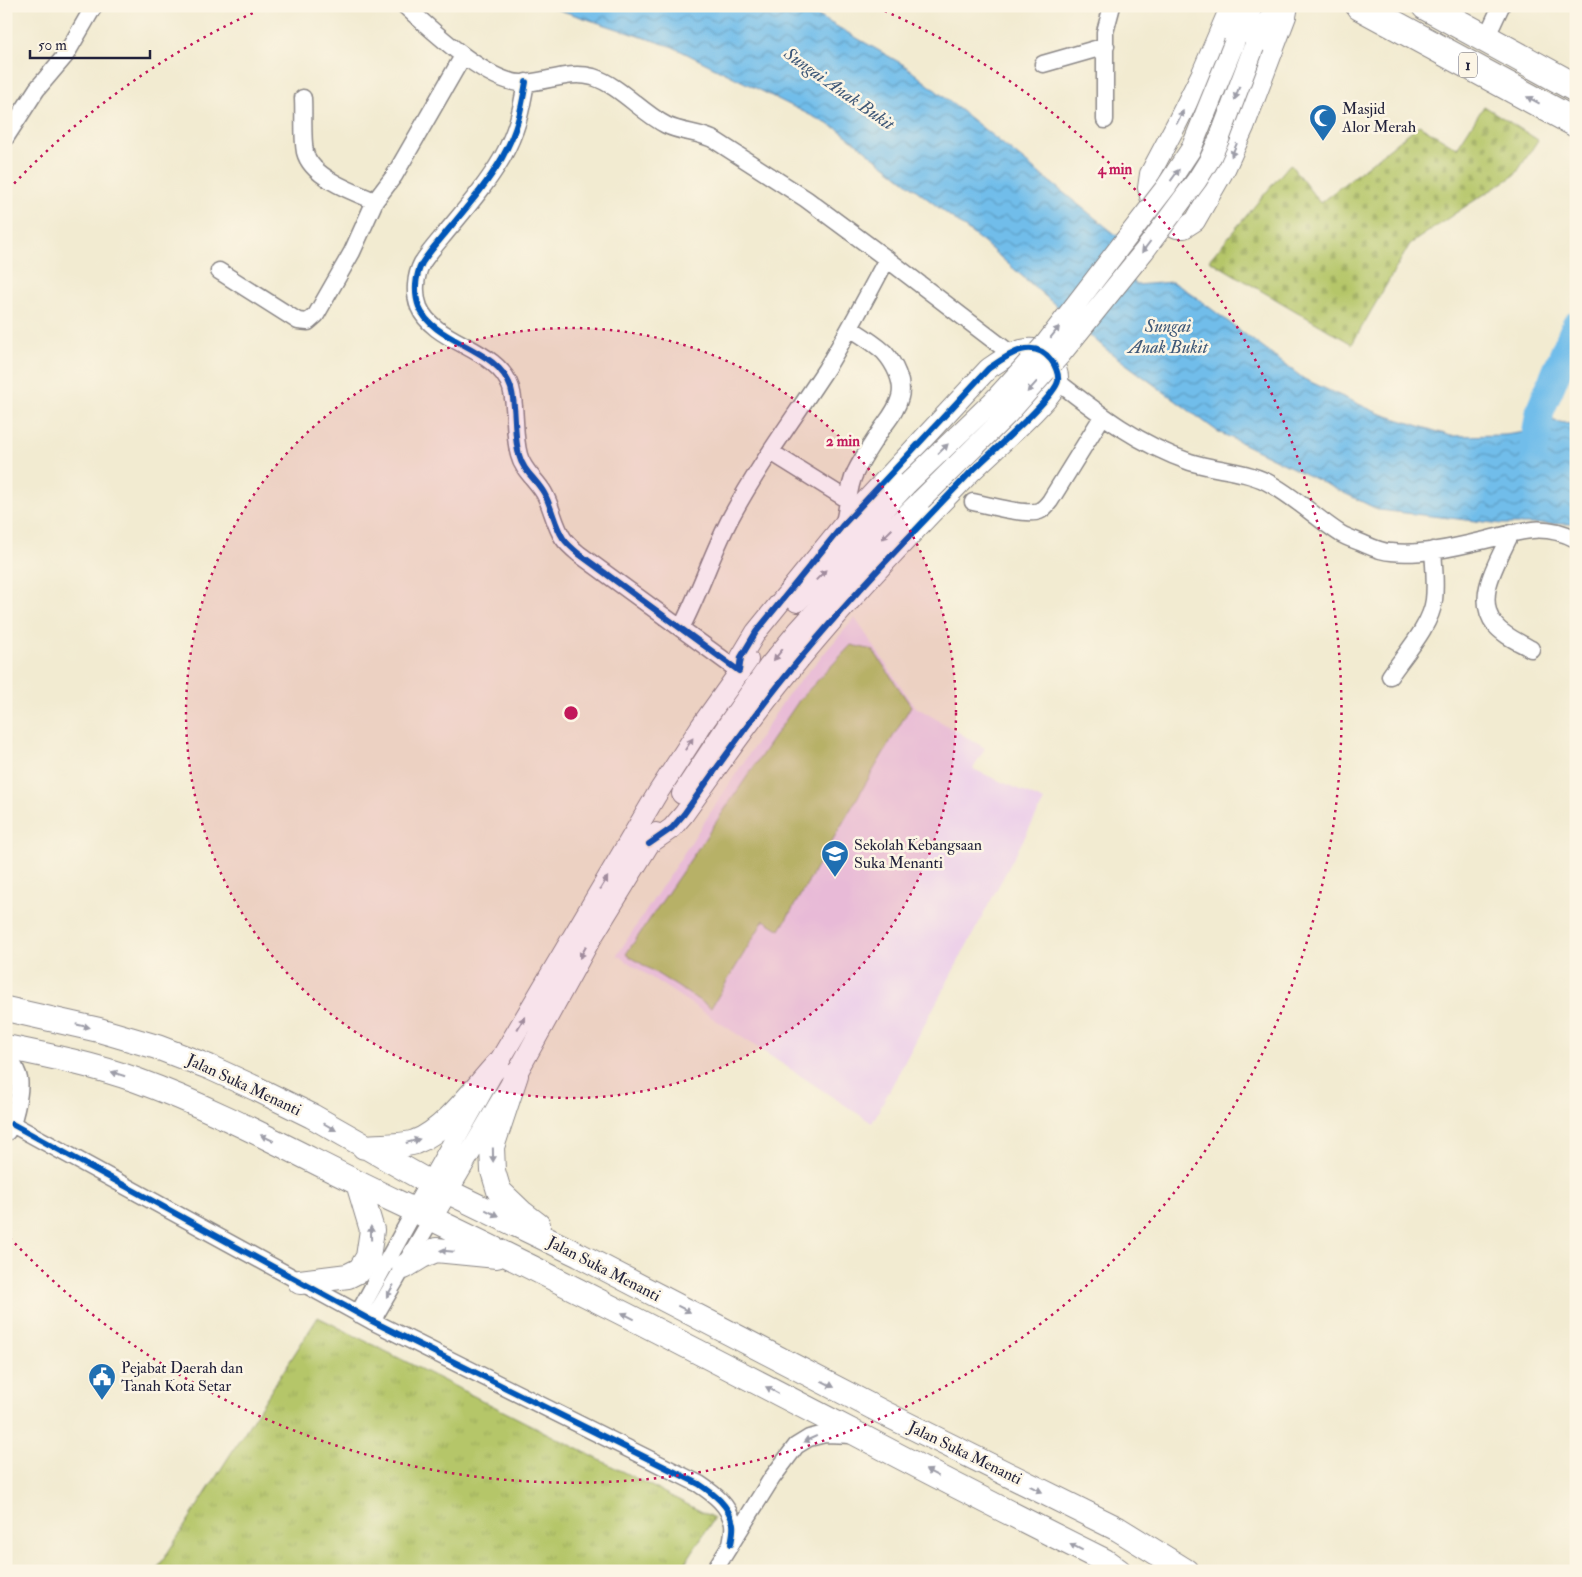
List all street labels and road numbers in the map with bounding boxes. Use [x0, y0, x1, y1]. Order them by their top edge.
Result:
road number: 1 [1459, 52, 1477, 78]
street label: Jalan Suka Menanti [182, 1049, 304, 1121]
street label: Jalan Suka Menanti [543, 1232, 664, 1307]
street label: Jalan Suka Menanti [904, 1416, 1025, 1490]

